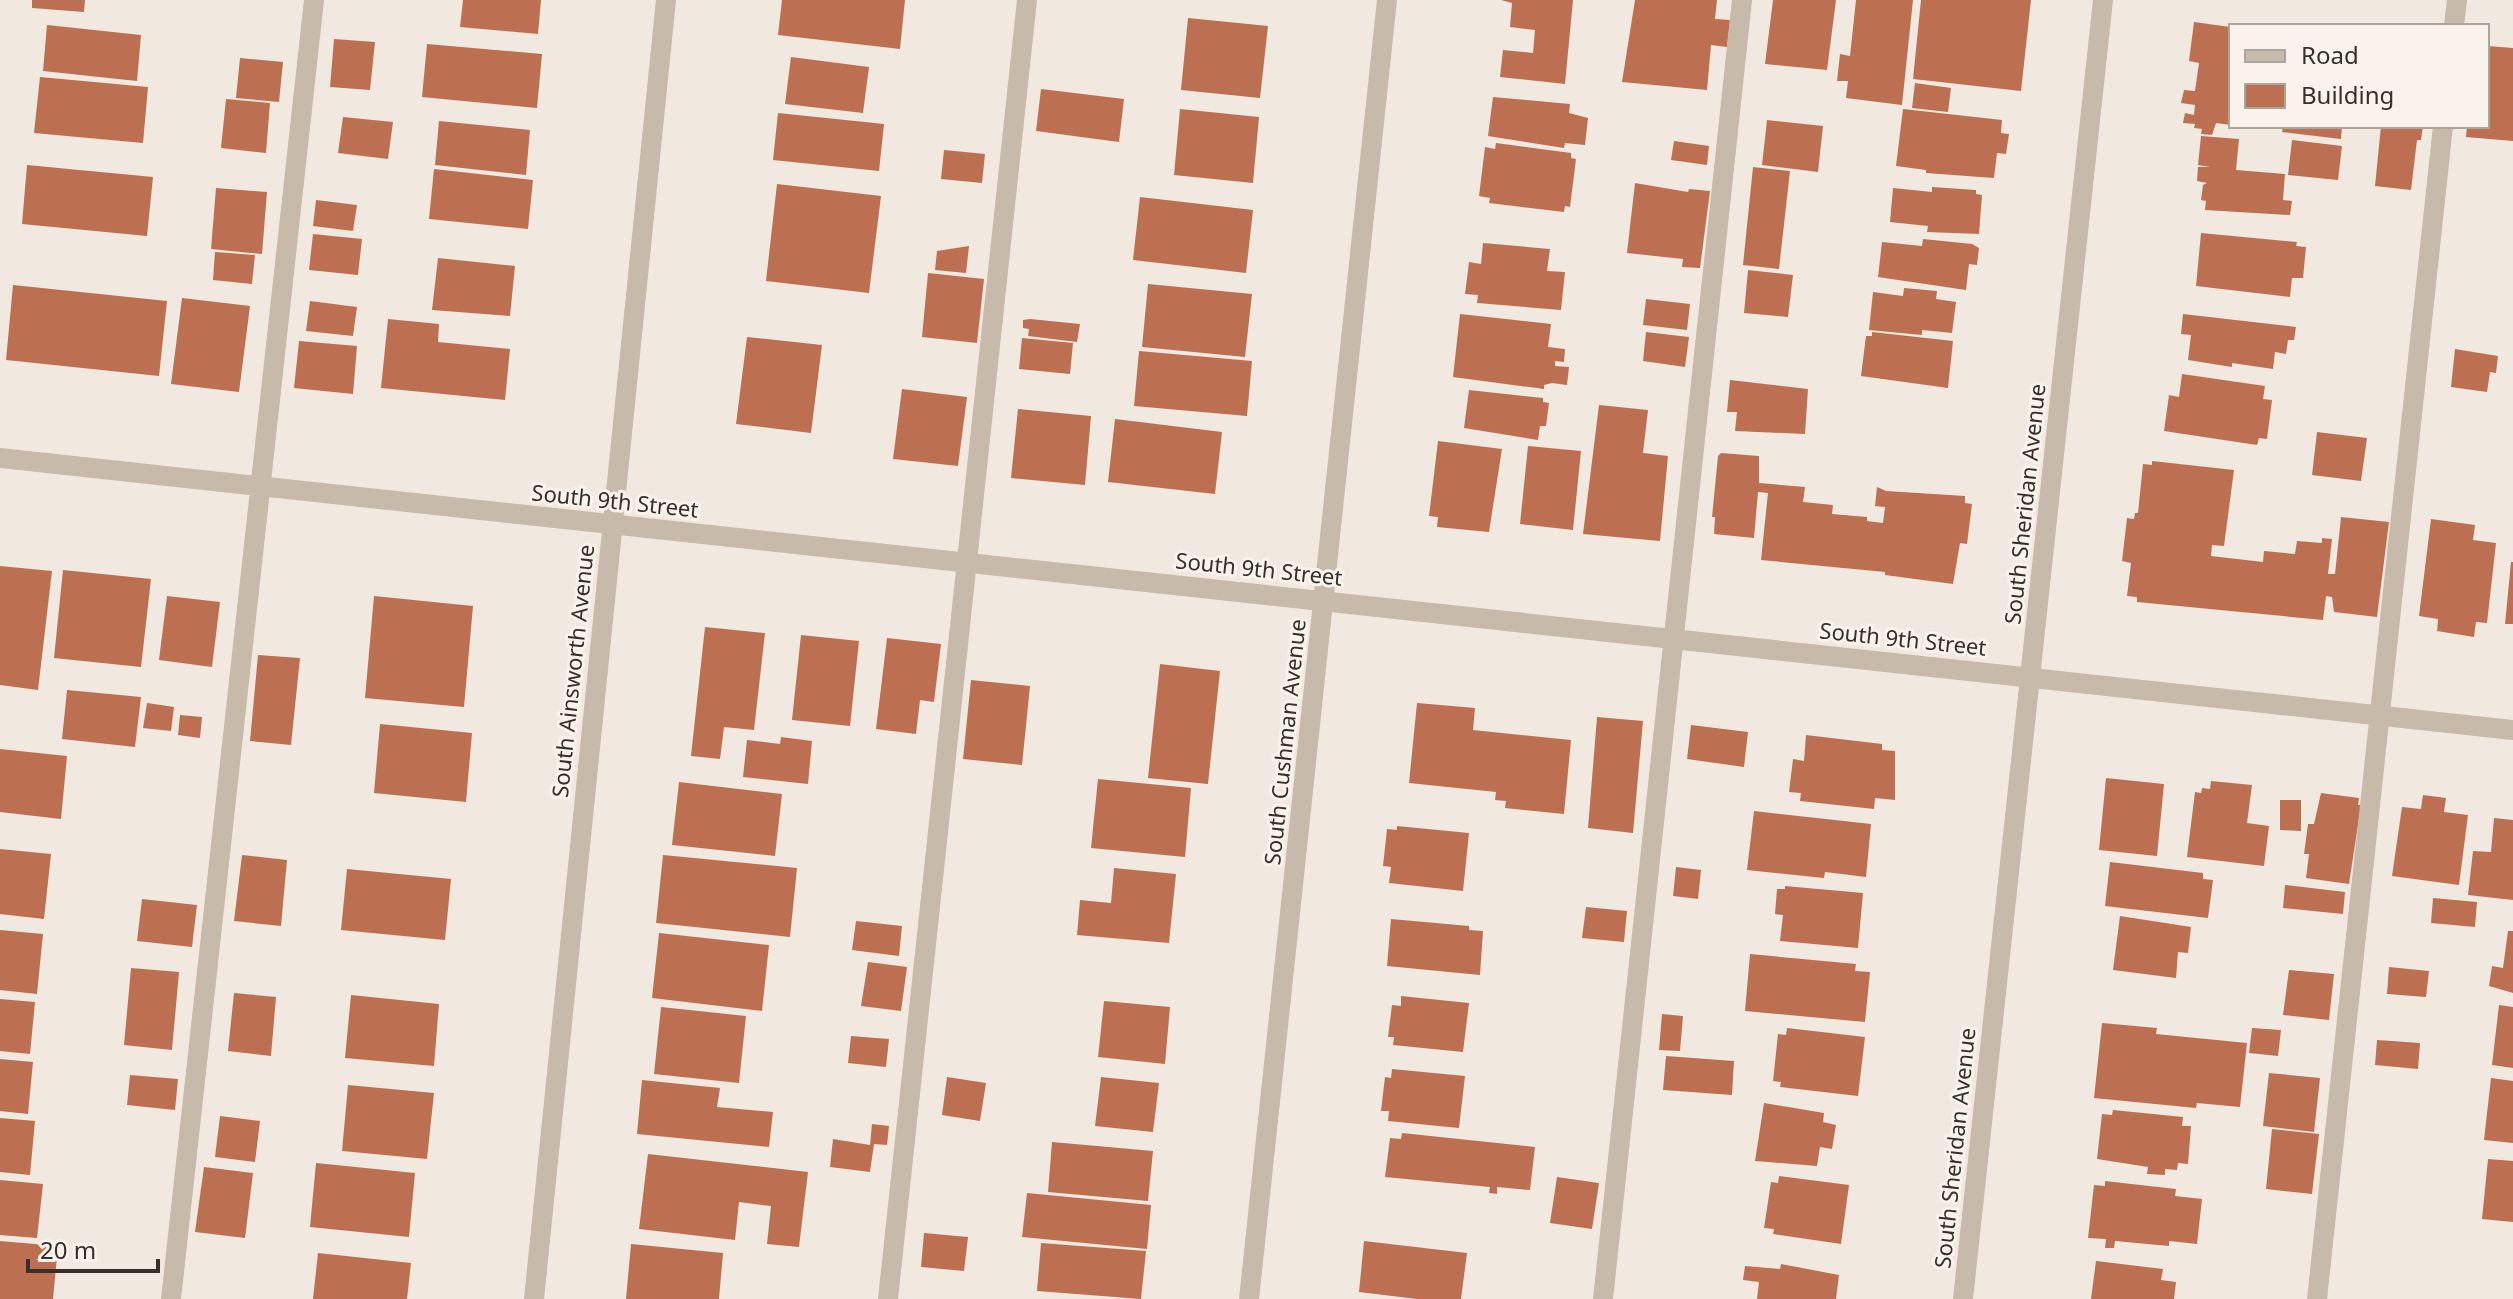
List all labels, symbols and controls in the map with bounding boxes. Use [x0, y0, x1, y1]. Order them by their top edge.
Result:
legend [2229, 24, 2489, 128]
text: Road [2301, 38, 2359, 71]
text: Building [2301, 78, 2394, 111]
street label: South Sheridan Avenue [1996, 382, 2052, 626]
street label: South 9th Street [530, 476, 700, 524]
street label: South Ainsworth Avenue [544, 543, 600, 799]
street label: South 9th Street [1174, 544, 1344, 592]
street label: South 9th Street [1818, 614, 1988, 662]
street label: South Cushman Avenue [1256, 617, 1312, 866]
street label: South Sheridan Avenue [1926, 1026, 1982, 1270]
scale bar [28, 1223, 158, 1273]
text: 20 m [40, 1233, 96, 1266]

